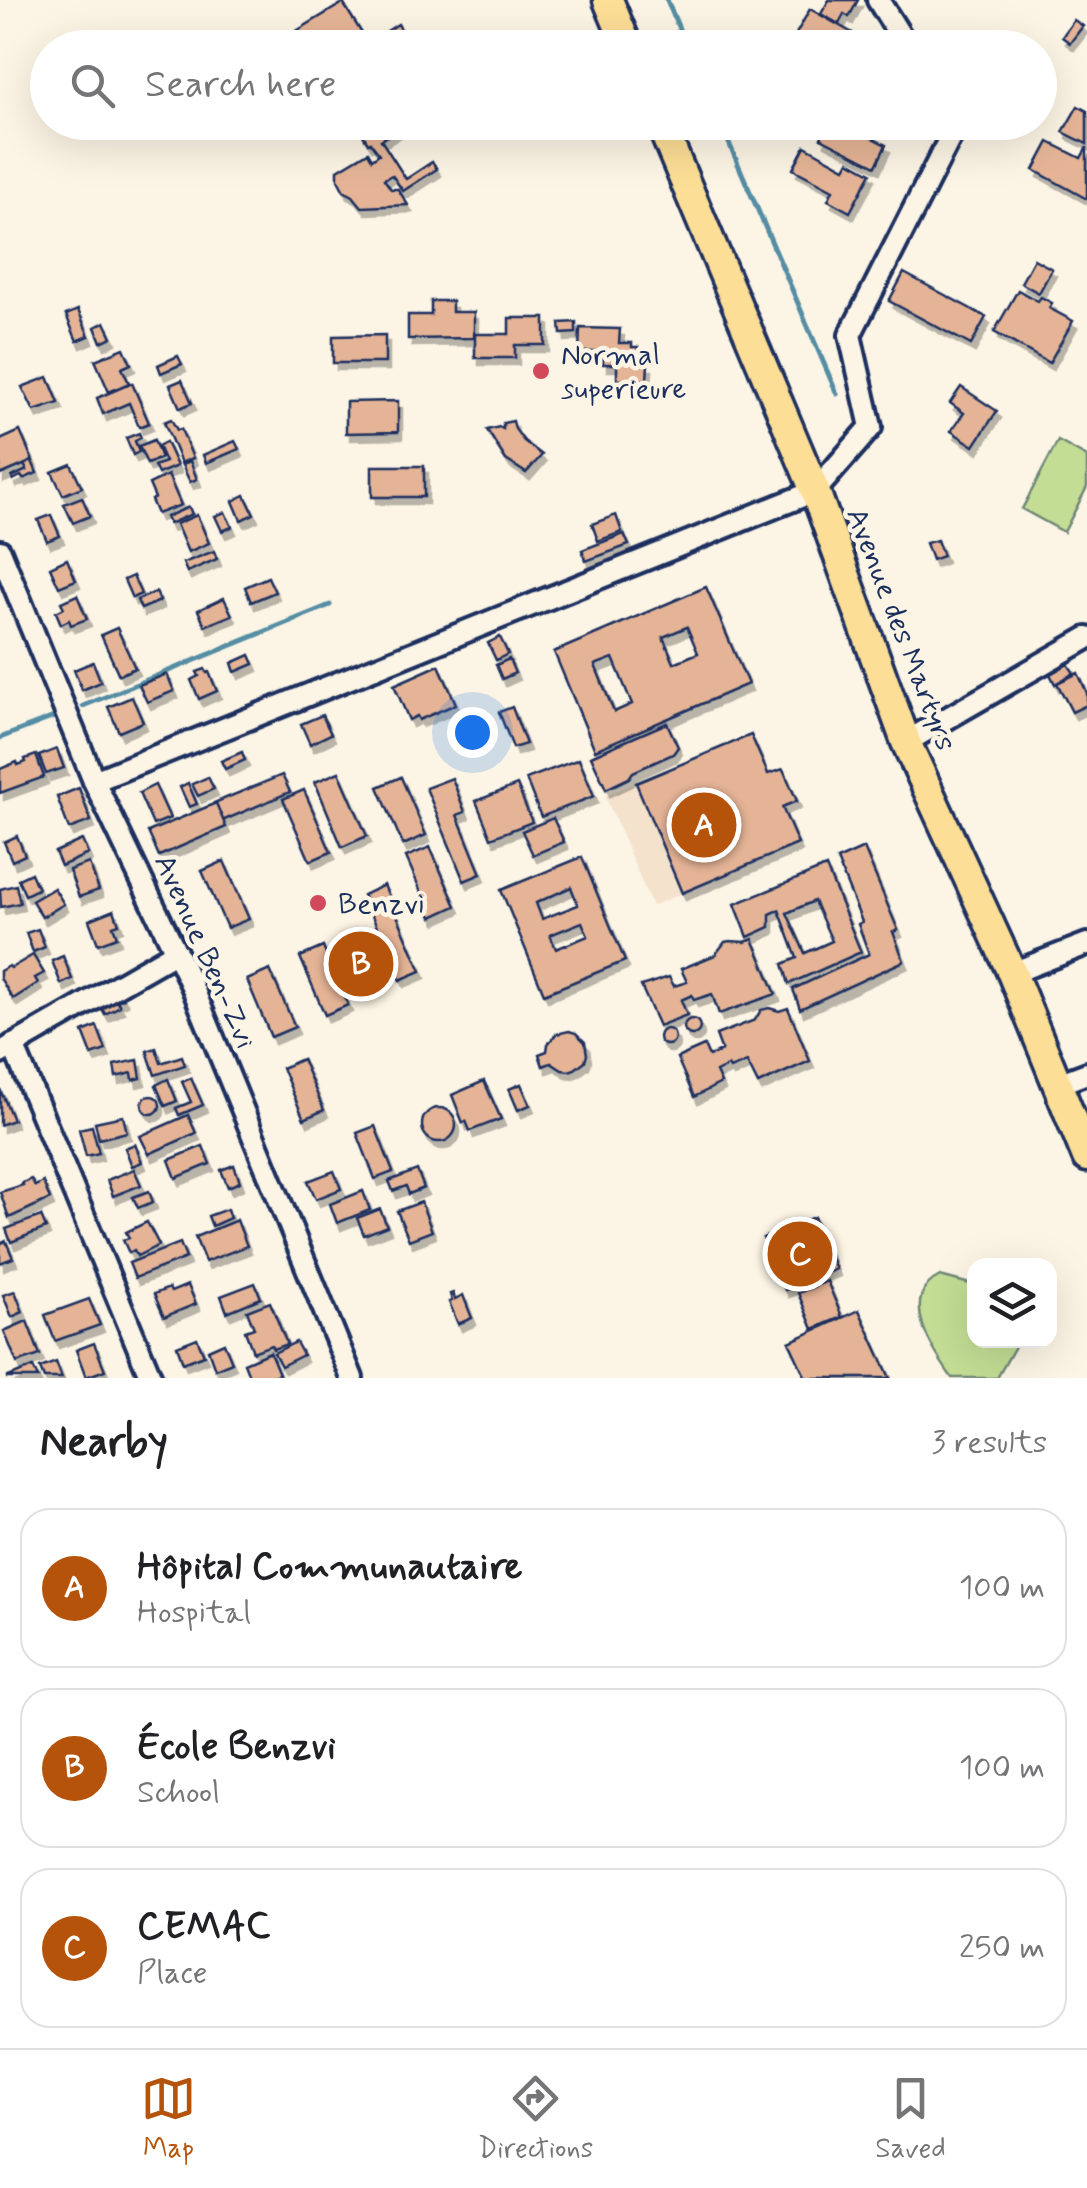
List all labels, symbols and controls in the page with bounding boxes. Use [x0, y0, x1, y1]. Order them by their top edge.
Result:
search box [30, 30, 1057, 140]
icon: search [65, 58, 120, 113]
text: Search here [145, 61, 336, 110]
place label: Normal superieure [561, 336, 686, 409]
marker: Normal superieure [530, 360, 552, 382]
street label: Avenue des Martyrs [836, 503, 965, 757]
your location [447, 707, 498, 758]
pin: A [672, 788, 736, 862]
street label: Avenue Ben-Zvi [144, 848, 265, 1055]
place label: Benzvi [338, 885, 425, 924]
marker: Benzvi [307, 892, 329, 914]
pin: B [328, 926, 394, 1002]
pin: C [768, 1216, 832, 1292]
map controls [967, 1258, 1057, 1348]
button: layers [967, 1258, 1057, 1348]
text: Nearby [40, 1416, 168, 1471]
text: 3 results [931, 1422, 1047, 1464]
text: Hôpital Communautaire [137, 1543, 523, 1592]
text: A [64, 1567, 85, 1609]
text: 100 m [959, 1567, 1045, 1609]
text: Hospital [137, 1592, 251, 1634]
text: École Benzvi [137, 1723, 336, 1772]
text: B [64, 1747, 85, 1789]
text: 100 m [959, 1747, 1045, 1789]
text: School [137, 1772, 220, 1814]
text: CEMAC [137, 1903, 270, 1952]
text: C [63, 1927, 86, 1969]
text: 250 m [959, 1927, 1045, 1969]
text: Place [137, 1952, 207, 1994]
tab: Map [141, 2071, 196, 2168]
tab: Directions [478, 2071, 593, 2168]
tab: Saved [875, 2071, 946, 2168]

